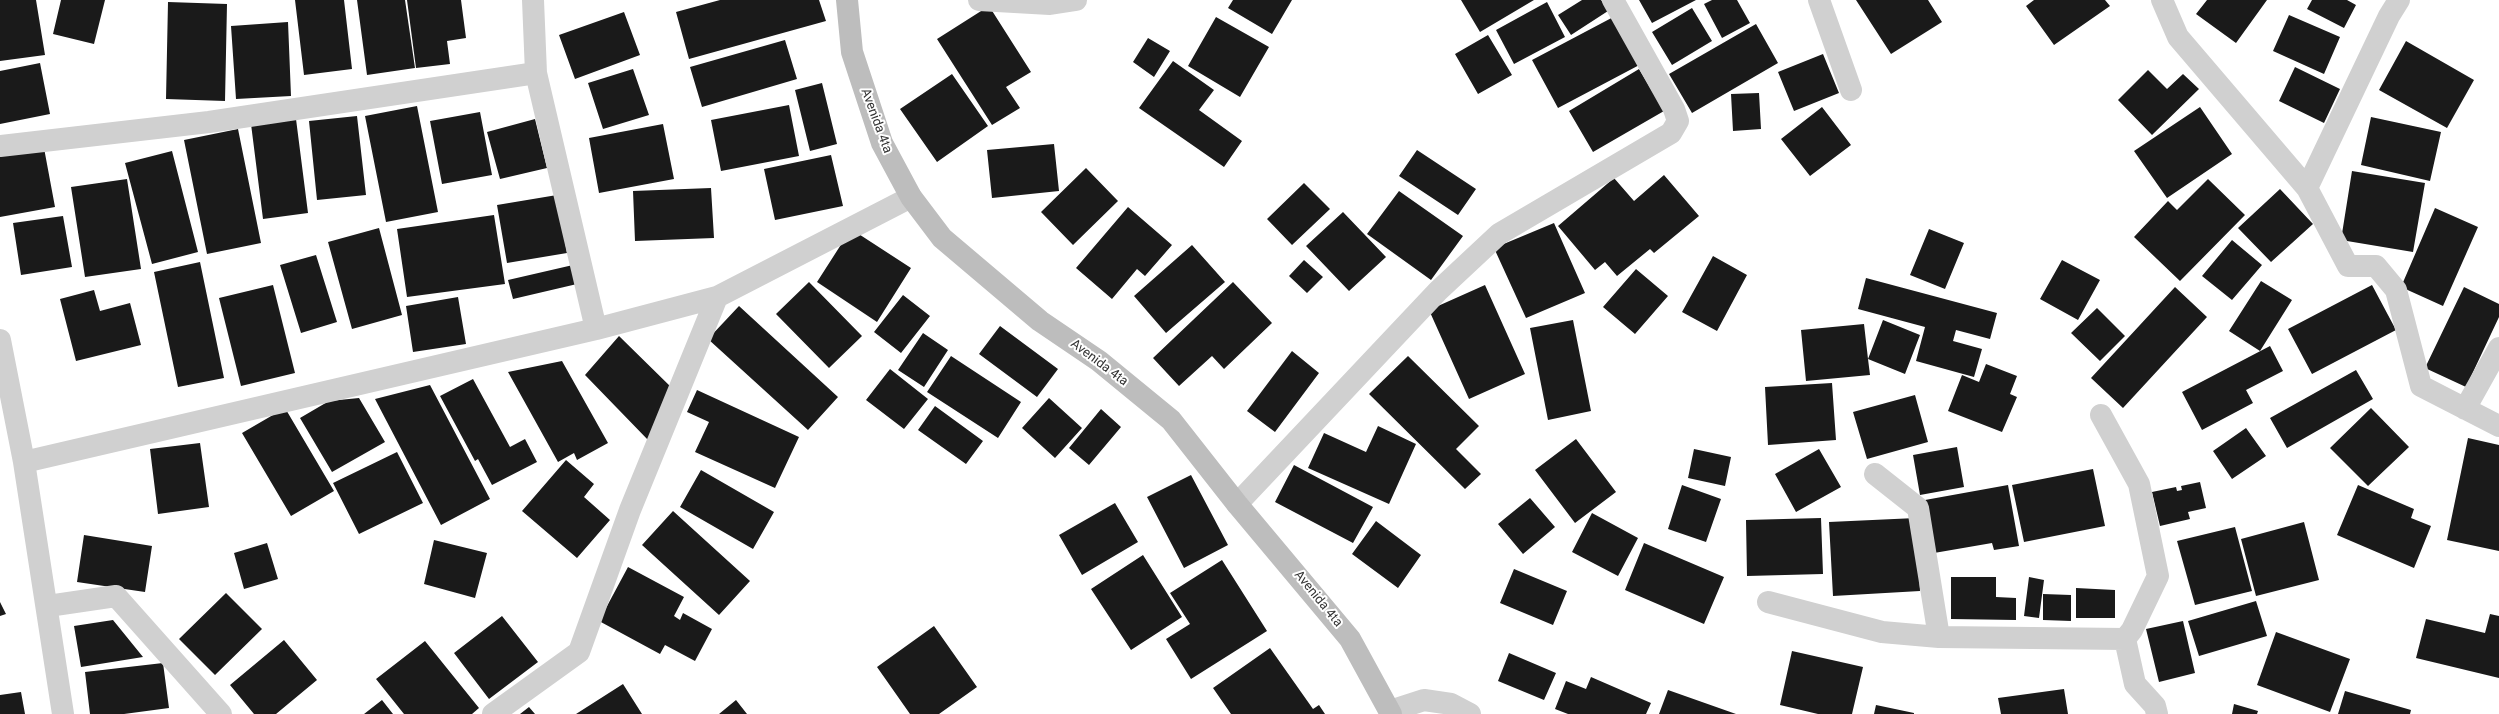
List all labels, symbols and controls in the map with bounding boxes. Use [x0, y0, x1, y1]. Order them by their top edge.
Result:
street label: Avenida 4ta [857, 86, 895, 156]
street label: Avenida 4ta [1067, 336, 1131, 390]
street label: Avenida 4ta [1291, 568, 1345, 630]

